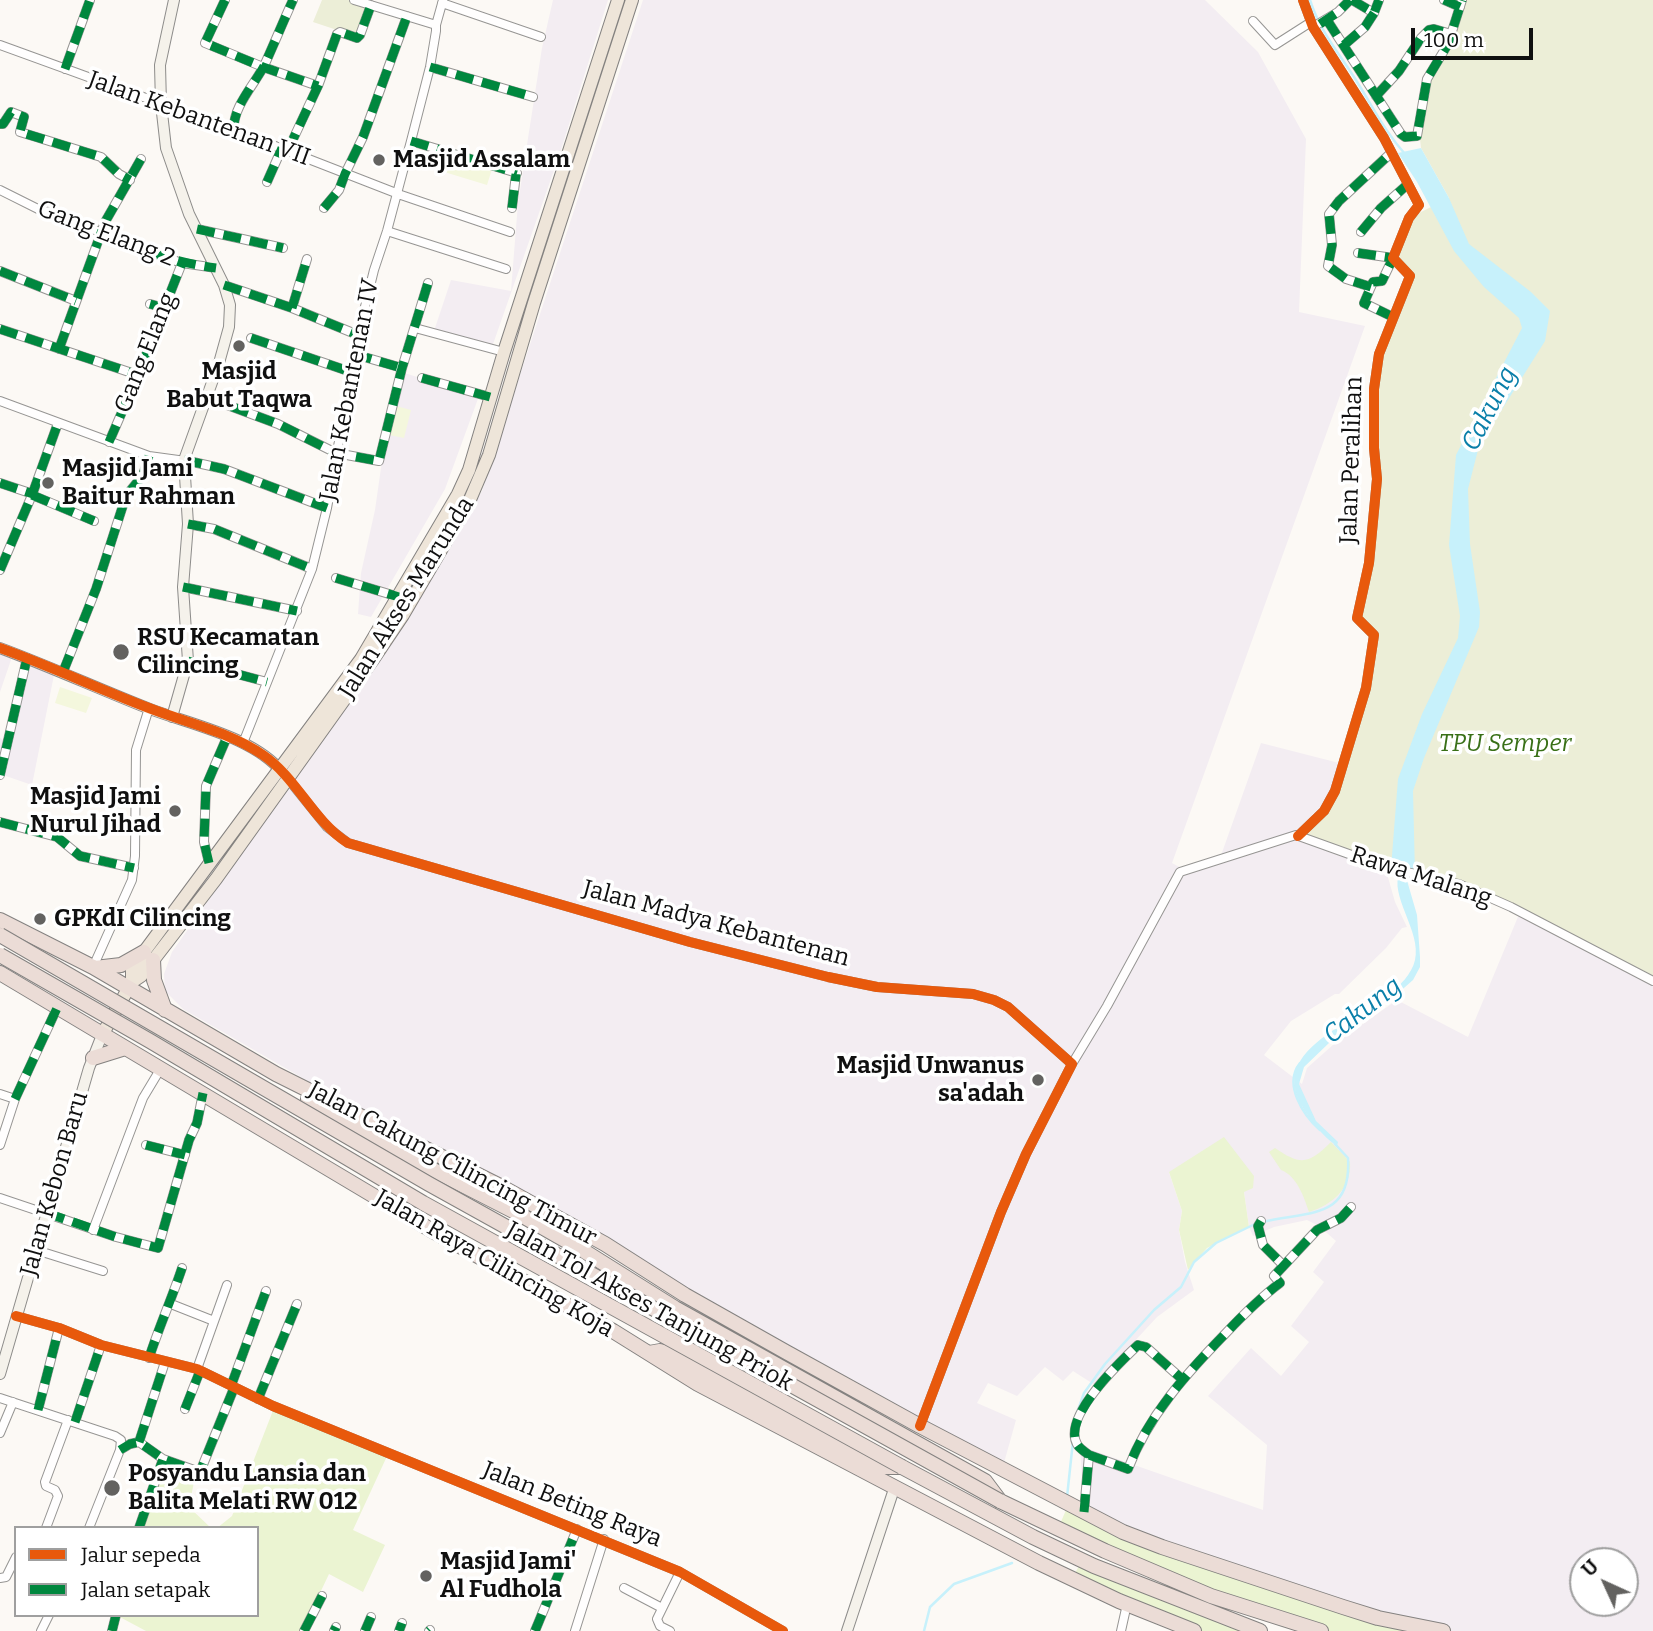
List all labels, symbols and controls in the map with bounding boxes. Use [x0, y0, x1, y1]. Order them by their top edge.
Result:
scale bar [1415, 14, 1538, 58]
text: 100 m [1424, 27, 1484, 53]
street label: Jalan Kebantenan VII [84, 65, 314, 173]
place label: Masjid Assalam [393, 146, 570, 174]
marker: Masjid Assalam [371, 152, 387, 168]
street label: Gang Elang 2 [33, 195, 179, 273]
street label: Jalan Kebantenan IV [314, 276, 386, 504]
street label: Gang Elang [109, 289, 183, 417]
marker: Masjid Babut Taqwa [231, 338, 247, 354]
place label: Masjid Babut Taqwa [166, 358, 312, 414]
water label: Cakung [1456, 362, 1524, 456]
street label: Jalan Peralihan [1335, 376, 1369, 544]
place label: Masjid Jami Baitur Rahman [62, 455, 235, 511]
marker: Masjid Jami Baitur Rahman [40, 475, 56, 491]
street label: Jalan Akses Marunda [333, 492, 481, 704]
place label: RSU Kecamatan Cilincing [137, 624, 319, 680]
marker: RSU Kecamatan Cilincing [111, 642, 131, 662]
park label: TPU Semper [1439, 730, 1571, 758]
place label: Masjid Jami Nurul Jihad [30, 783, 161, 839]
marker: Masjid Jami Nurul Jihad [167, 803, 183, 819]
street label: Rawa Malang [1347, 841, 1495, 913]
street label: Jalan Madya Kebantenan [580, 875, 852, 973]
place label: GPKdI Cilincing [54, 905, 231, 933]
marker: GPKdI Cilincing [32, 911, 48, 927]
water label: Cakung [1318, 971, 1408, 1051]
place label: Masjid Unwanus sa'adah [837, 1052, 1024, 1108]
marker: Masjid Unwanus sa'adah [1030, 1072, 1046, 1088]
street label: Jalan Cakung Cilincing Timur [303, 1076, 601, 1252]
street label: Jalan Kebon Baru [15, 1088, 95, 1280]
street label: Jalan Raya Cilincing Koja [369, 1184, 619, 1344]
street label: Jalan Tol Akses Tanjung Priok [500, 1216, 798, 1398]
street label: Jalan Beting Raya [478, 1456, 666, 1554]
place label: Posyandu Lansia dan Balita Melati RW 012 [128, 1460, 366, 1516]
marker: Posyandu Lansia dan Balita Melati RW 012 [102, 1478, 122, 1498]
legend [14, 1526, 259, 1617]
text: Jalur sepeda [81, 1542, 201, 1568]
north arrow [1569, 1547, 1639, 1617]
place label: Masjid Jami' Al Fudhola [440, 1548, 577, 1604]
text: U [1577, 1555, 1603, 1581]
marker: Masjid Jami' Al Fudhola [418, 1568, 434, 1584]
text: Jalan setapak [81, 1577, 210, 1603]

